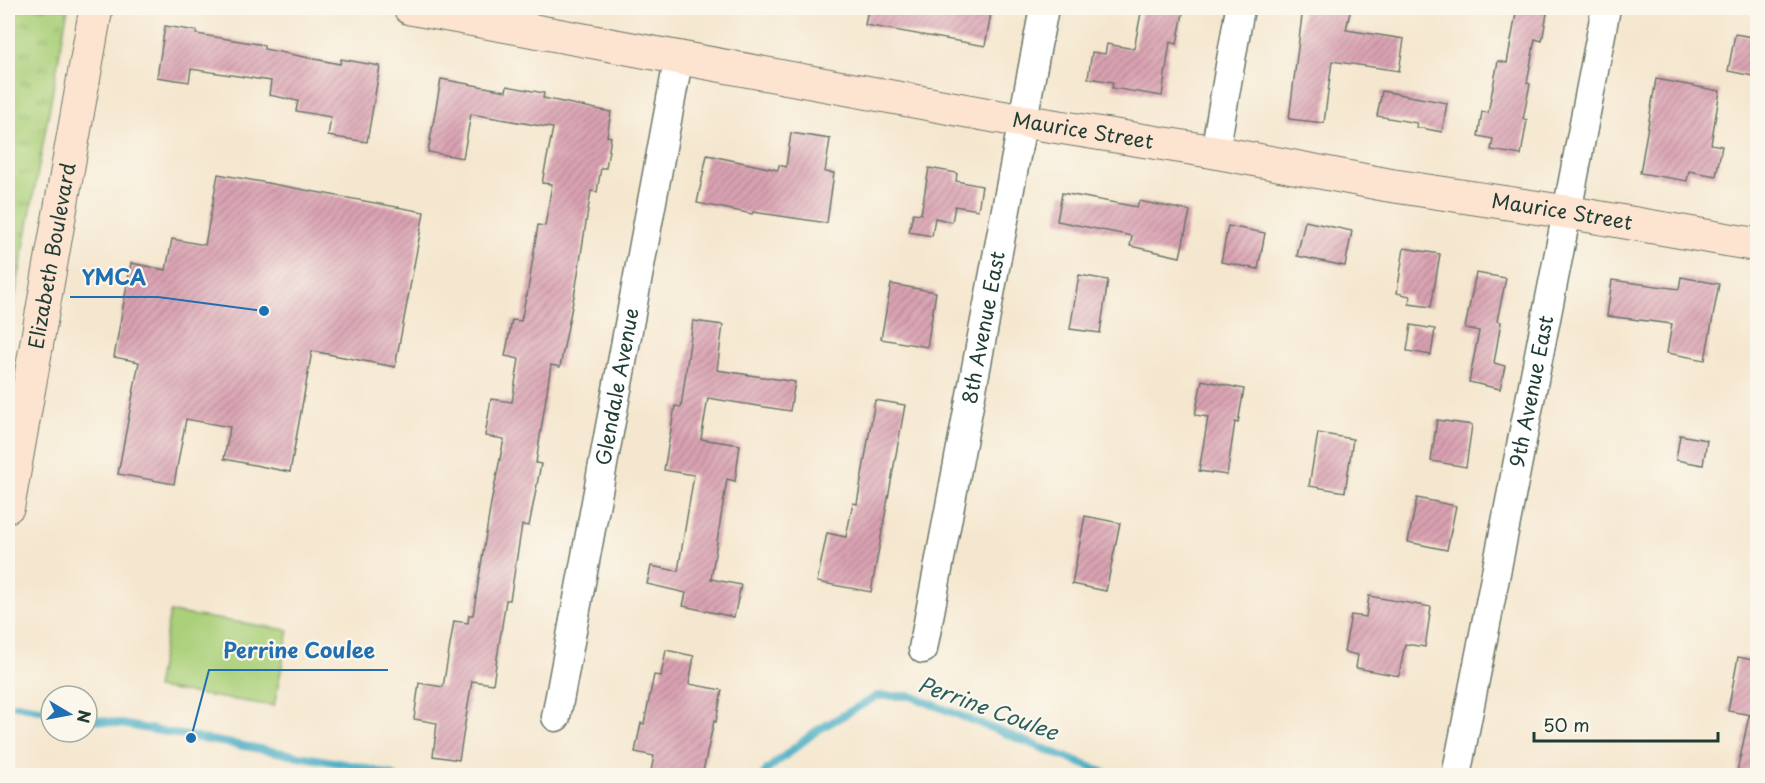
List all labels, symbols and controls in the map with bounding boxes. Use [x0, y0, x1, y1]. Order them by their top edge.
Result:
street label: Maurice Street [1010, 104, 1156, 156]
street label: Elizabeth Boulevard [20, 160, 82, 351]
street label: Maurice Street [1490, 185, 1635, 237]
street label: 8th Avenue East [954, 249, 1012, 406]
callout: YMCA [70, 258, 158, 297]
text: YMCA [82, 260, 147, 292]
street label: Glendale Avenue [587, 305, 646, 468]
street label: 9th Avenue East [1501, 313, 1560, 470]
callout: Perrine Coulee [209, 631, 388, 670]
text: Perrine Coulee [223, 633, 375, 665]
water label: Perrine Coulee [914, 667, 1064, 748]
north arrow [39, 684, 99, 744]
scale bar [1534, 705, 1718, 743]
text: N [72, 708, 98, 725]
text: 50 m [1543, 711, 1590, 738]

